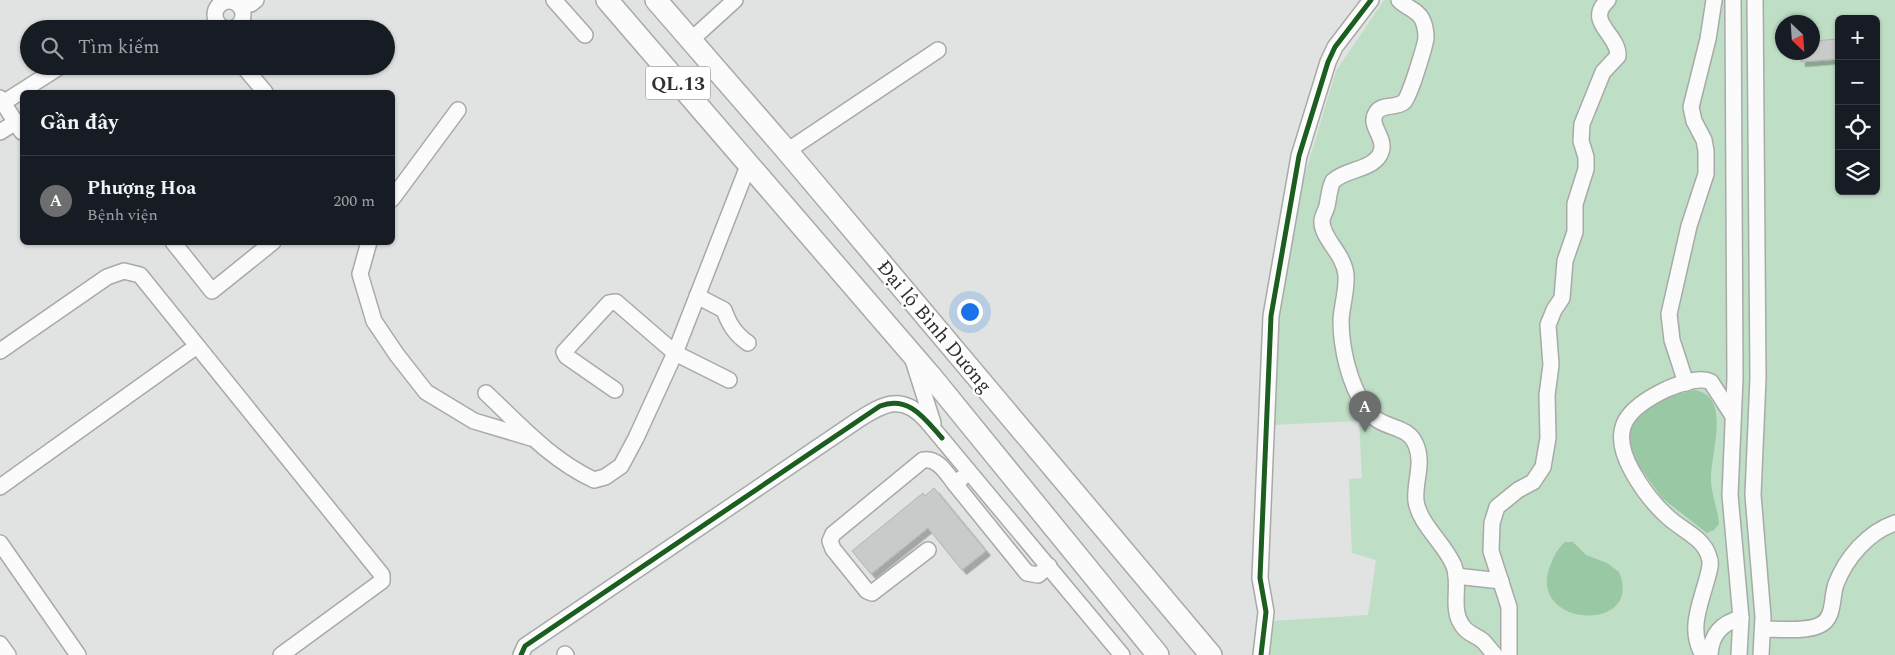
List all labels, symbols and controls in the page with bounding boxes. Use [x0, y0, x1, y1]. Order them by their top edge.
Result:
north arrow [1775, 15, 1820, 60]
map controls [1835, 15, 1880, 195]
button: + [1835, 15, 1880, 60]
search box [20, 20, 395, 75]
text: Tìm kiếm [78, 33, 160, 62]
icon: search [38, 34, 66, 62]
button: − [1835, 60, 1880, 105]
road number: QL.13 [646, 66, 710, 100]
button: locate [1835, 105, 1880, 150]
text: Gần đây [40, 107, 118, 139]
button: layers [1835, 150, 1880, 195]
text: Phượng Hoa [87, 174, 196, 203]
text: A [50, 189, 62, 213]
text: 200 m [333, 189, 375, 213]
text: Bệnh viện [87, 203, 158, 227]
street label: Đại lộ Bình Dương [869, 253, 999, 400]
your location [957, 299, 983, 325]
pin: A [1349, 391, 1381, 432]

